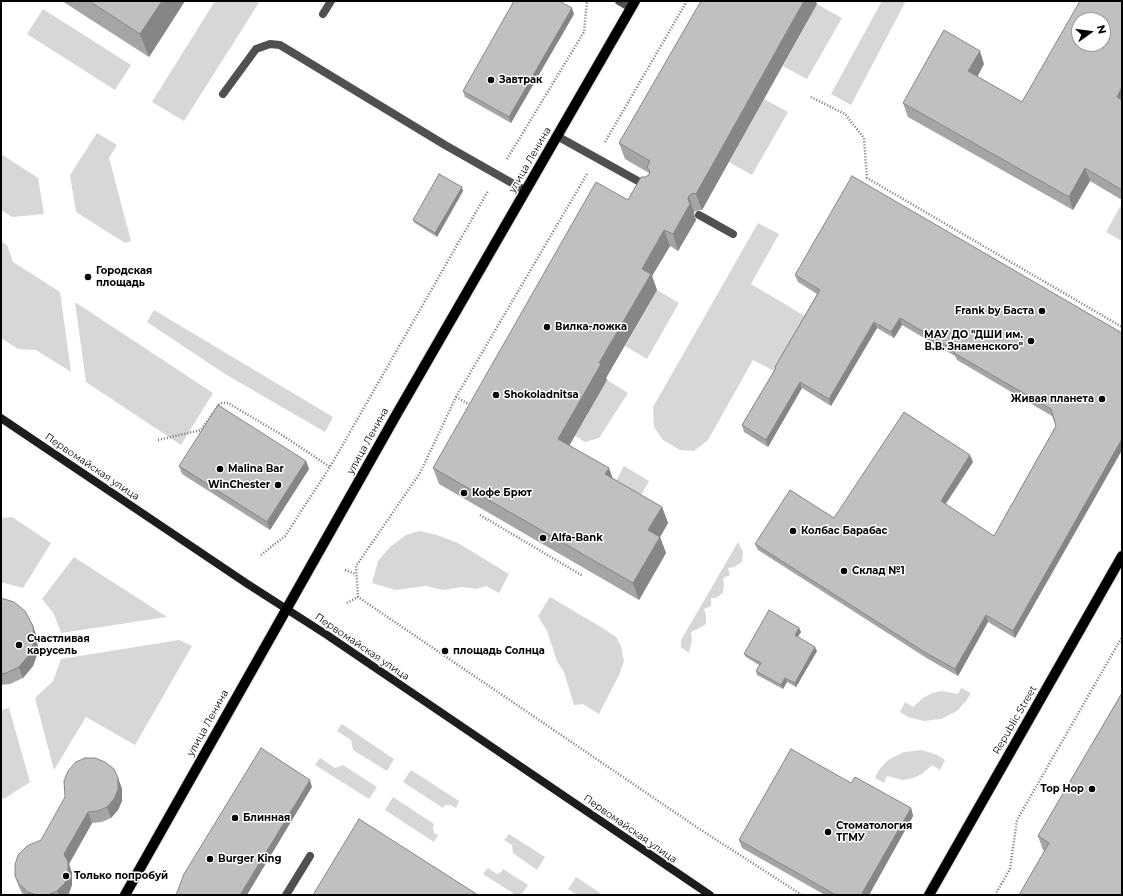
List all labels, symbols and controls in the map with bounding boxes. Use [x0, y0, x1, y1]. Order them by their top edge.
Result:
north arrow [1071, 12, 1111, 52]
text: N [1094, 23, 1110, 35]
place label: Завтрак [499, 74, 542, 86]
marker: Завтрак [486, 75, 496, 85]
street label: улица Ленина [506, 125, 554, 195]
place label: Городская площадь [96, 265, 152, 288]
marker: Городская площадь [83, 272, 93, 282]
place label: Frank by Баста [955, 305, 1034, 317]
marker: Frank by Баста [1037, 306, 1047, 316]
place label: Вилка-ложка [555, 321, 627, 333]
marker: Вилка-ложка [542, 322, 552, 332]
place label: МАУ ДО "ДШИ им. В.В. Знаменского" [924, 329, 1023, 352]
marker: МАУ ДО "ДШИ им. В.В. Знаменского" [1026, 336, 1036, 346]
place label: Shokoladnitsa [504, 389, 579, 401]
marker: Shokoladnitsa [491, 390, 501, 400]
place label: Живая планета [1011, 393, 1094, 405]
marker: Живая планета [1097, 394, 1107, 404]
street label: улица Ленина [345, 406, 391, 476]
street label: Первомайская улица [42, 431, 142, 503]
place label: Malina Bar [228, 463, 284, 475]
marker: Malina Bar [215, 464, 225, 474]
place label: WinChester [208, 479, 270, 491]
marker: WinChester [273, 480, 283, 490]
place label: Кофе Брют [472, 487, 532, 499]
marker: Кофе Брют [459, 488, 469, 498]
place label: Колбас Барабас [801, 525, 888, 537]
marker: Колбас Барабас [788, 526, 798, 536]
place label: Alfa-Bank [551, 532, 603, 544]
marker: Alfa-Bank [538, 533, 548, 543]
place label: Склад №1 [852, 565, 905, 577]
marker: Склад №1 [839, 566, 849, 576]
street label: Первомайская улица [312, 611, 412, 683]
place label: Счастливая карусель [27, 633, 90, 656]
marker: Счастливая карусель [14, 640, 24, 650]
place label: площадь Солнца [453, 645, 545, 657]
marker: площадь Солнца [440, 646, 450, 656]
street label: Republic Street [990, 683, 1040, 757]
street label: улица Ленина [185, 688, 231, 758]
place label: Top Hop [1041, 783, 1084, 795]
marker: Top Hop [1087, 784, 1097, 794]
street label: Первомайская улица [581, 792, 679, 866]
place label: Блинная [243, 812, 290, 824]
marker: Блинная [230, 813, 240, 823]
place label: Стоматология ТГМУ [836, 820, 912, 844]
marker: Стоматология ТГМУ [823, 827, 833, 837]
place label: Burger King [218, 853, 282, 865]
marker: Burger King [205, 854, 215, 864]
place label: Только попробуй [74, 870, 168, 882]
marker: Только попробуй [61, 871, 71, 881]

